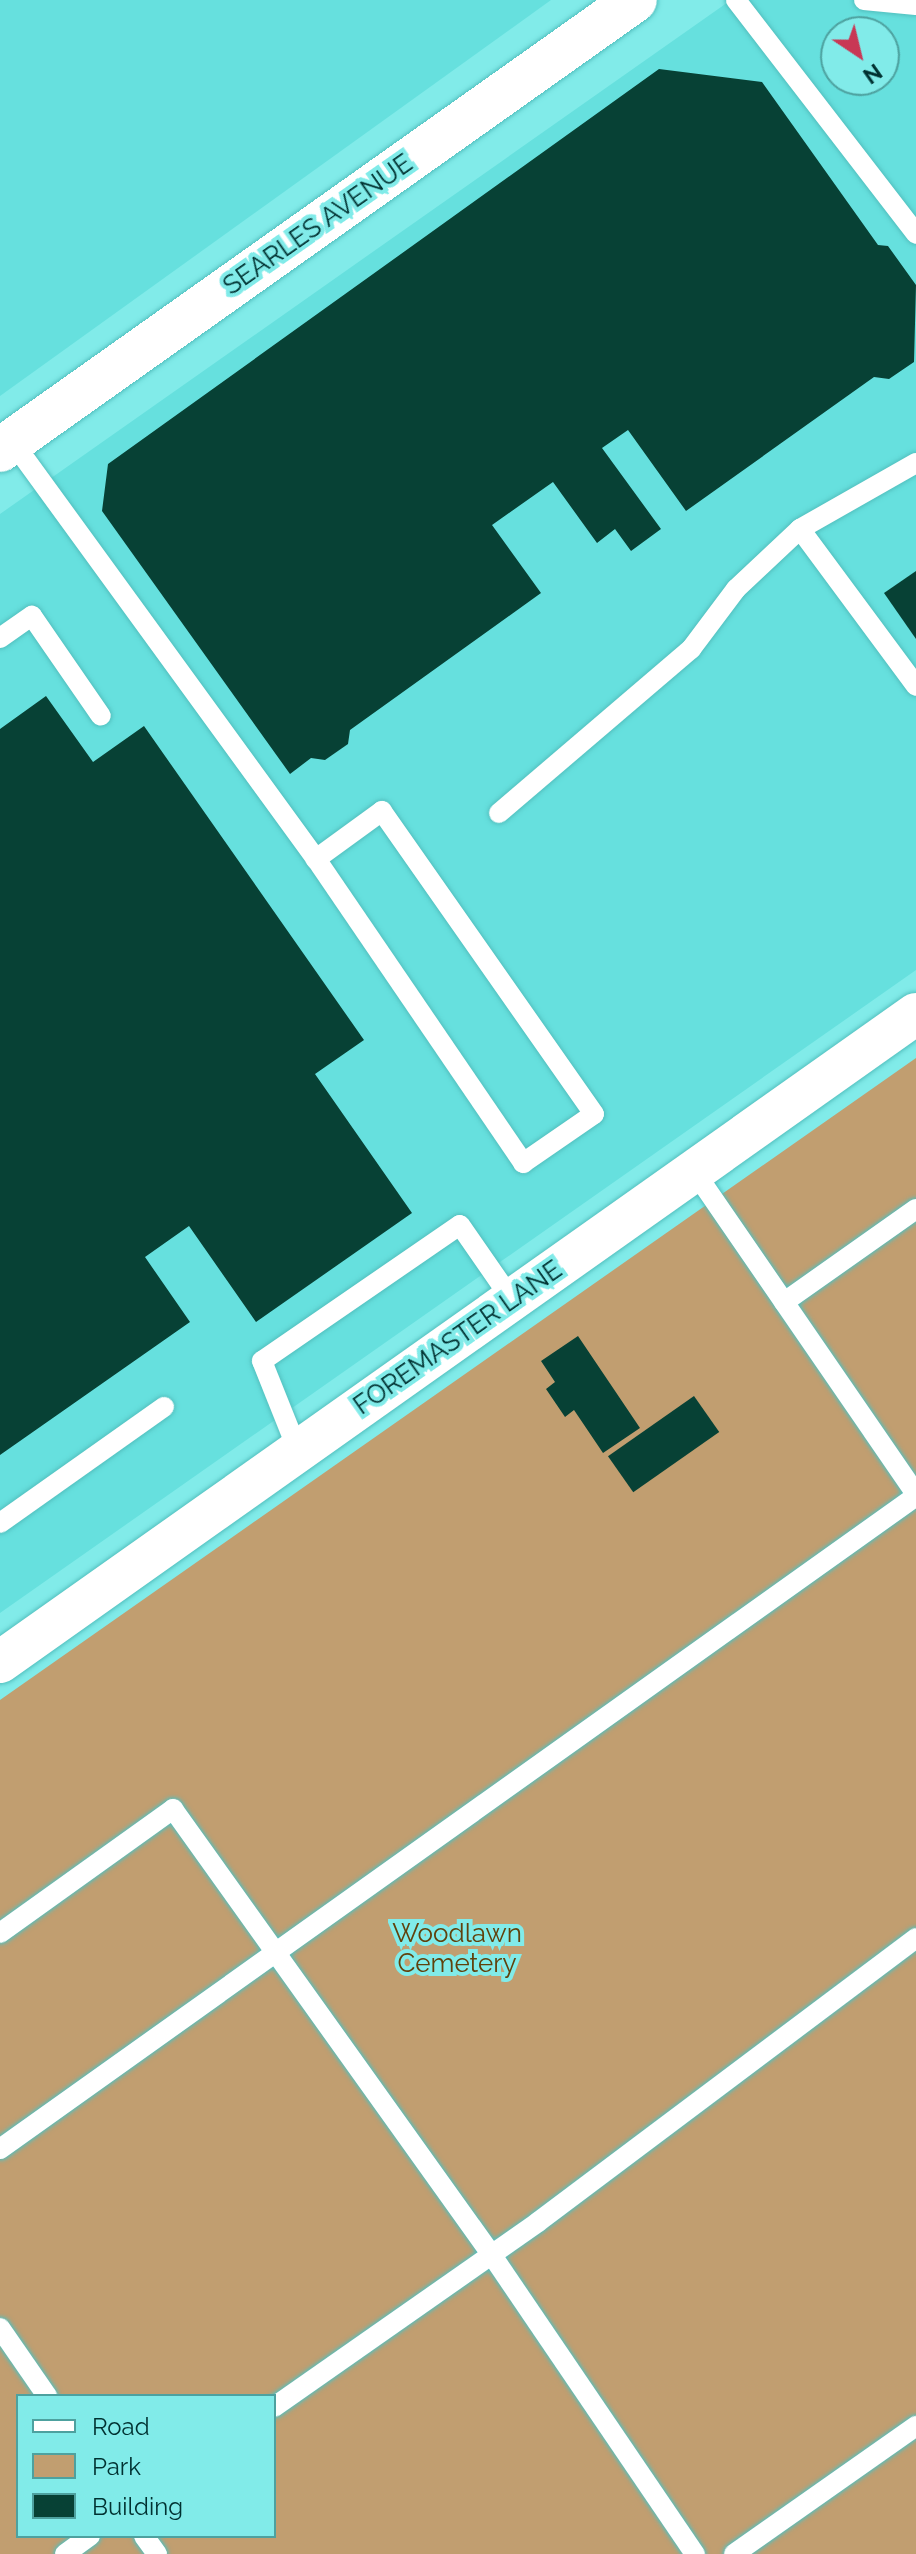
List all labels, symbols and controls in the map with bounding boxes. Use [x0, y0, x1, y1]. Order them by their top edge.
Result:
north arrow [820, 16, 900, 96]
text: N [858, 59, 887, 89]
street label: SEARLES AVENUE [217, 148, 419, 302]
street label: FOREMASTER LANE [348, 1254, 568, 1422]
park label: Woodlawn Cemetery [392, 1918, 522, 1980]
legend [16, 2394, 276, 2538]
text: Road [92, 2412, 150, 2441]
text: Park [92, 2452, 141, 2481]
text: Building [92, 2492, 183, 2521]

